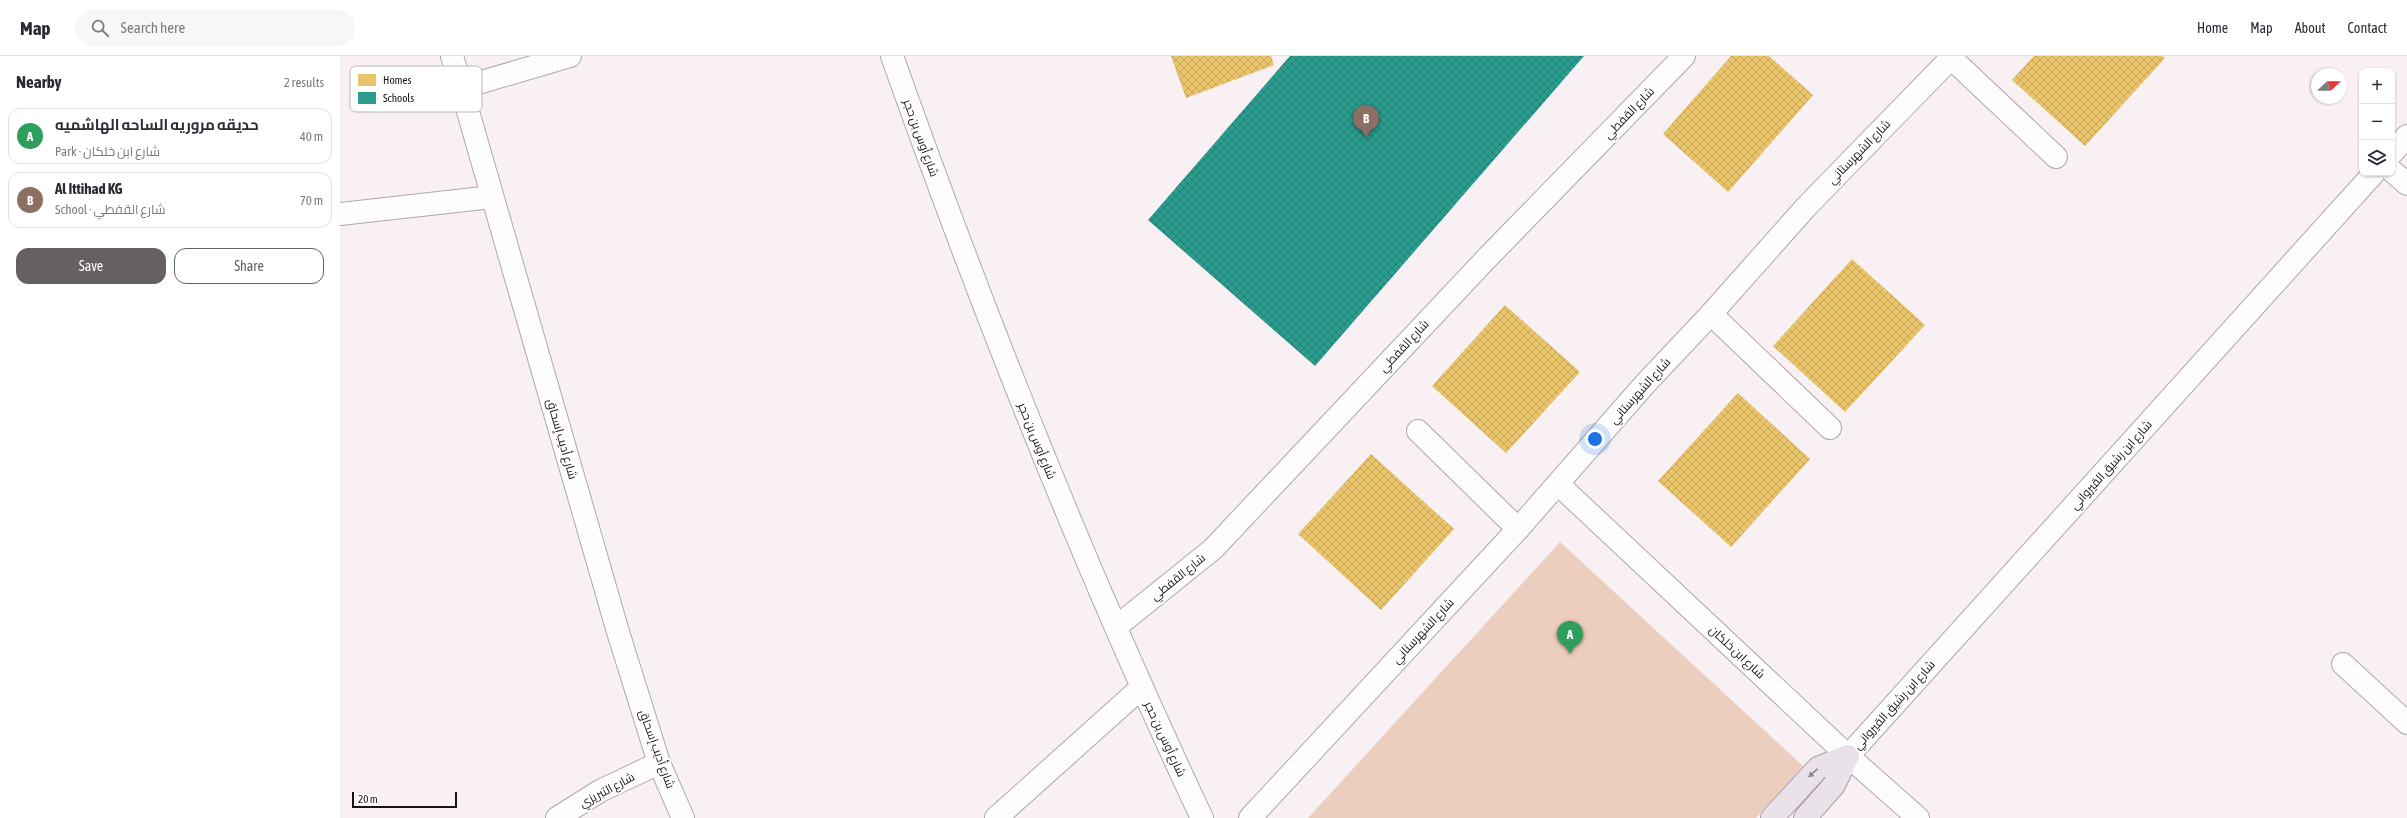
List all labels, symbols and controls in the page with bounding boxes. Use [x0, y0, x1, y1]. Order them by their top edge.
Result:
search box [75, 10, 355, 46]
text: Map [20, 17, 51, 39]
icon: search [89, 17, 111, 39]
text: Search here [121, 19, 185, 36]
text: Home [2197, 20, 2228, 36]
text: Map [2250, 20, 2273, 36]
text: About [2295, 20, 2326, 36]
text: Contact [2348, 20, 2387, 36]
legend [350, 66, 482, 112]
north arrow [2311, 68, 2347, 104]
map controls [2359, 68, 2395, 176]
button: + [2359, 68, 2395, 104]
text: Nearby [16, 72, 62, 92]
text: Homes [383, 74, 411, 86]
text: 2 results [284, 75, 324, 90]
street label: شارع القفطي [1601, 84, 1659, 144]
text: Schools [383, 92, 414, 104]
street label: شارع أوس بن حجر [899, 96, 942, 179]
button: − [2359, 104, 2395, 140]
pin: B [1353, 105, 1379, 138]
text: حديقه مروريه الساحه الهاشميه [55, 116, 259, 133]
street label: شارع الشهرستاني [1825, 117, 1895, 189]
text: A [27, 129, 33, 144]
text: 40 m [300, 129, 323, 144]
button: layers [2359, 140, 2395, 176]
text: Park · شارع ابن خلكان [55, 144, 160, 159]
text: Al Ittihad KG [55, 180, 123, 197]
text: B [27, 193, 33, 208]
text: 70 m [300, 193, 323, 208]
text: School · شارع القفطي [55, 202, 165, 217]
button: Save [16, 248, 166, 284]
button: Share [174, 248, 324, 284]
street label: شارع القفطي [1376, 317, 1434, 377]
street label: شارع الشهرستاني [1607, 355, 1676, 429]
street label: شارع أديب إسحاق [543, 397, 581, 481]
street label: شارع أوس بن حجر [1014, 399, 1060, 482]
street label: شارع ابن رشيق القيرواني [2067, 417, 2157, 515]
your location [1585, 429, 1605, 449]
street label: شارع القفطي [1148, 551, 1210, 606]
street label: شارع الشهرستاني [1389, 595, 1459, 669]
pin: A [1557, 621, 1583, 654]
street label: شارع ابن خلكان [1706, 623, 1768, 682]
street label: شارع ابن رشيق القيرواني [1850, 657, 1940, 755]
street label: شارع أوس بن حجر [1140, 698, 1190, 779]
street label: شارع أديب إسحاق [635, 707, 679, 791]
one-way arrow [1808, 768, 1818, 778]
street label: شارع التبريزي [577, 770, 639, 813]
scale bar [352, 790, 457, 809]
text: 20 m [358, 793, 378, 805]

